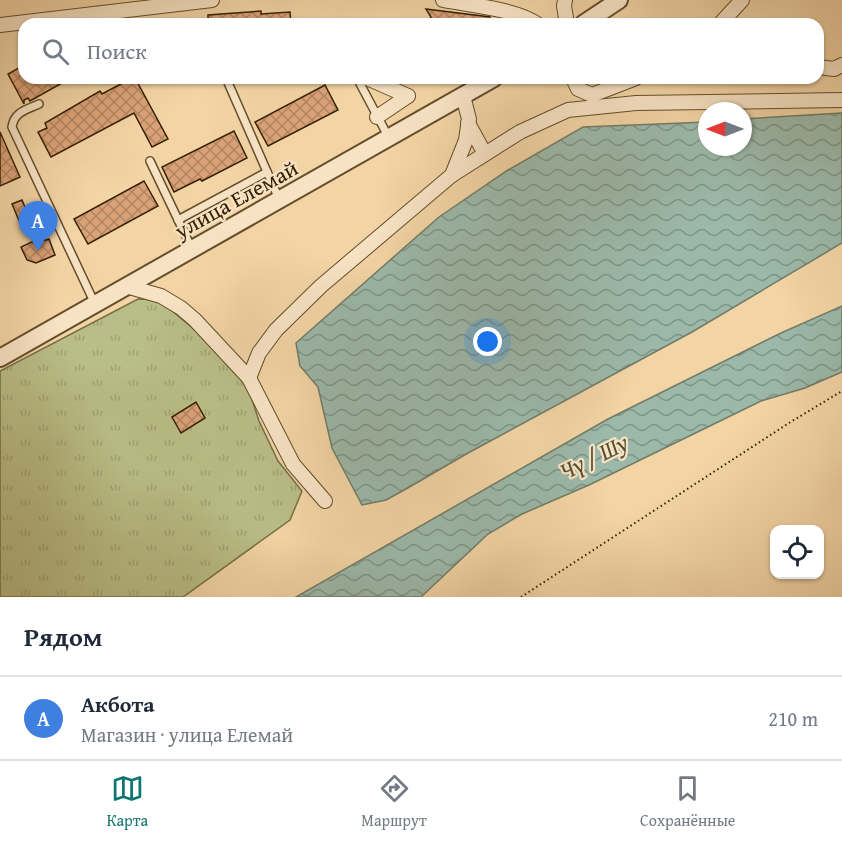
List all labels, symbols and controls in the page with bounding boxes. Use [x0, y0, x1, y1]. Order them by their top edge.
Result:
search box [18, 18, 824, 84]
icon: search [39, 35, 72, 68]
text: Поиск [87, 35, 147, 67]
north arrow [698, 102, 752, 156]
street label: улица Елемай [167, 152, 304, 247]
pin: A [18, 202, 57, 251]
your location [473, 327, 502, 356]
water label: Чү / Шу [553, 425, 634, 488]
map controls [770, 525, 824, 579]
button: locate [770, 525, 824, 579]
text: Рядом [24, 617, 102, 656]
text: Акбота [81, 688, 154, 720]
text: A [37, 704, 50, 733]
text: 210 m [768, 704, 818, 733]
text: Магазин · улица Елемай [81, 720, 293, 749]
tab: Карта [107, 772, 148, 832]
tab: Маршрут [361, 772, 427, 832]
tab: Сохранённые [640, 772, 735, 832]

